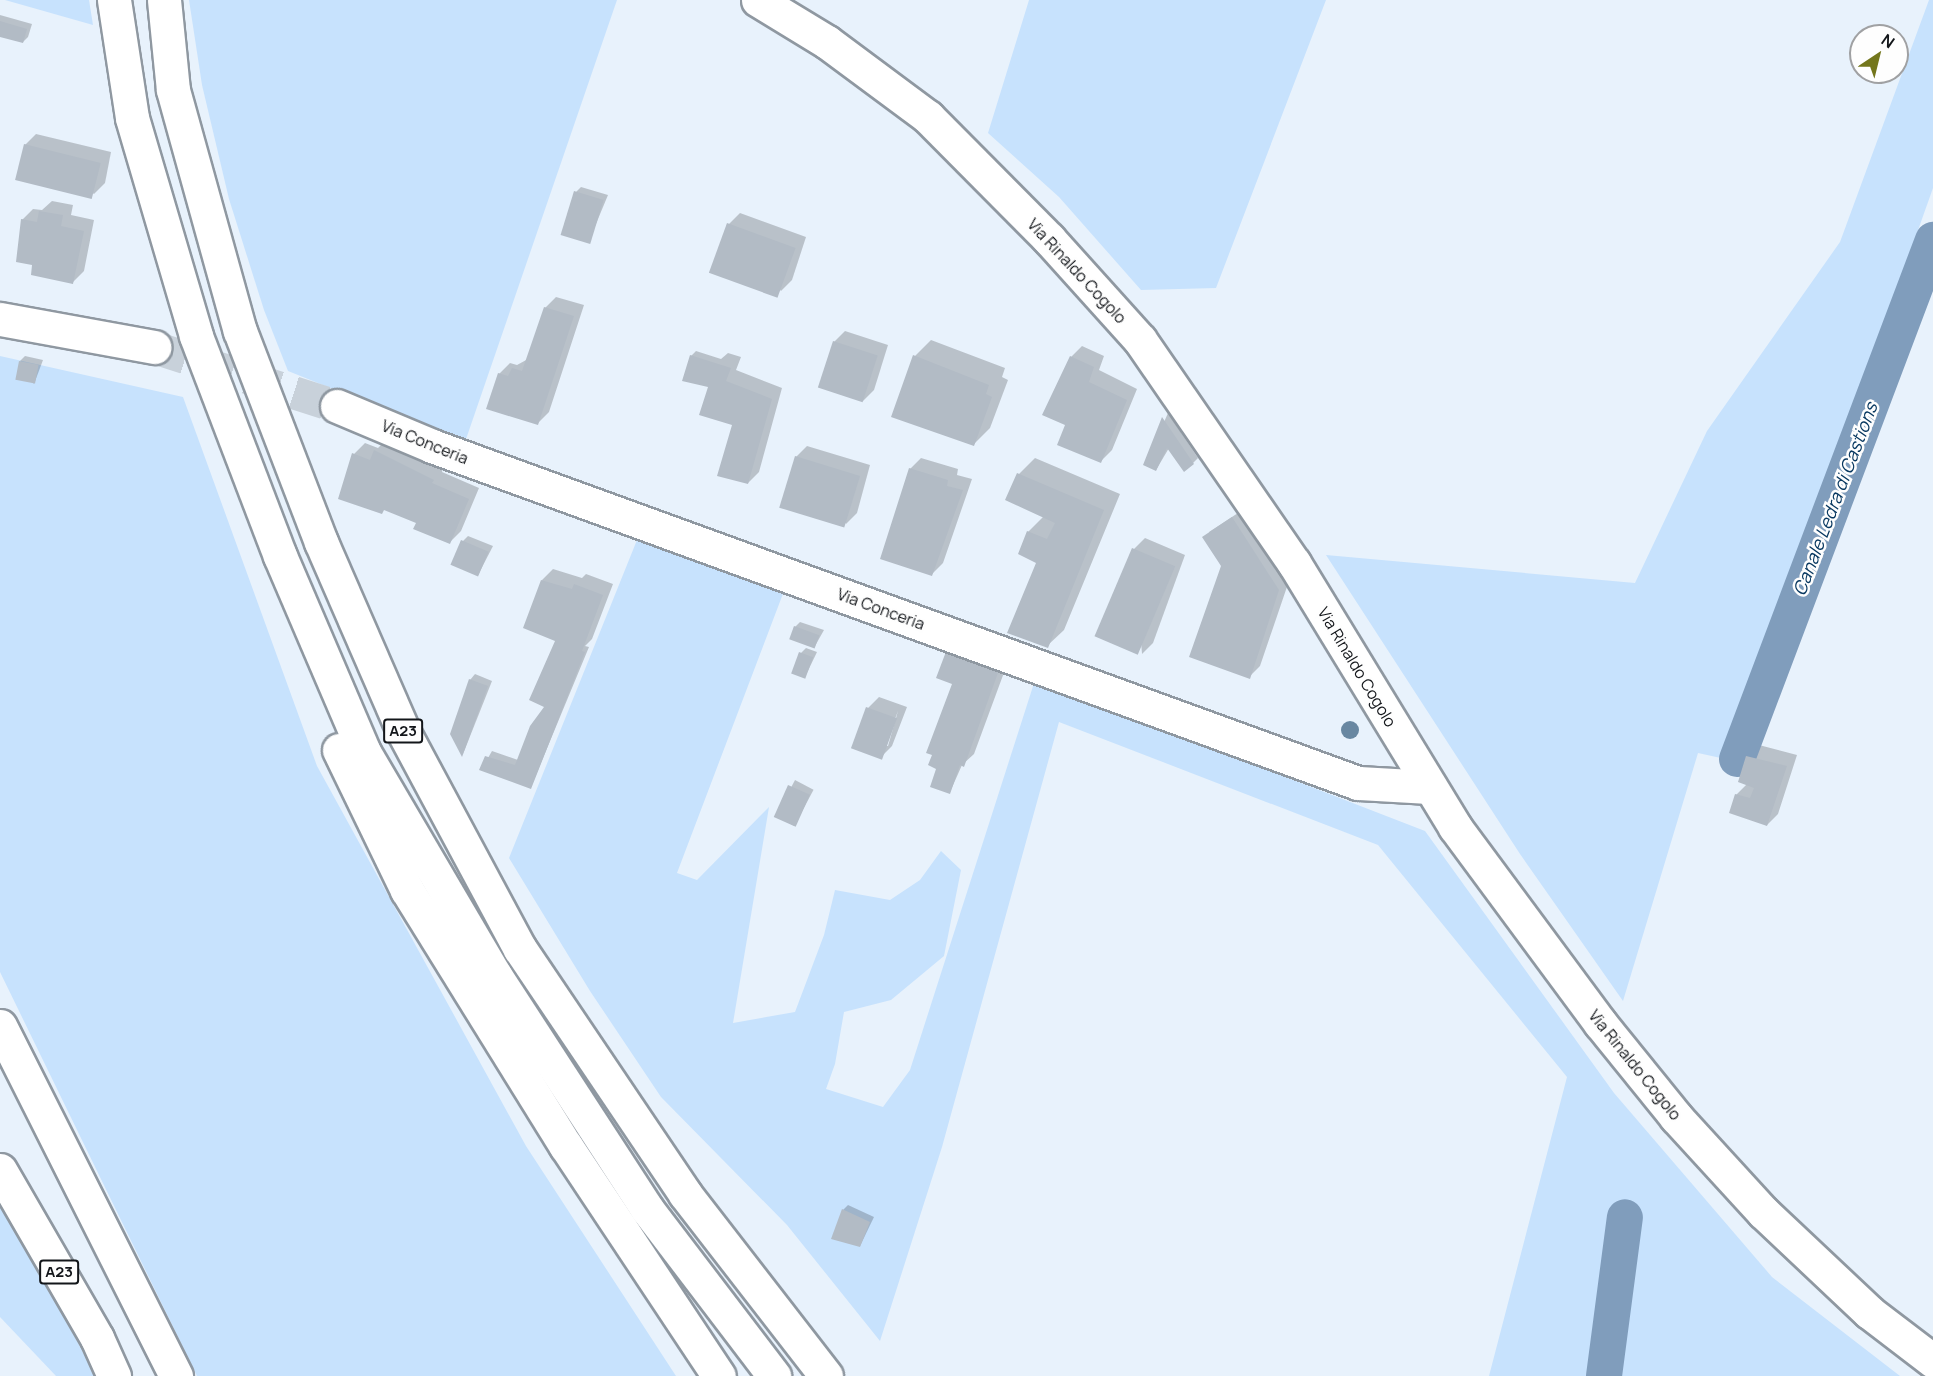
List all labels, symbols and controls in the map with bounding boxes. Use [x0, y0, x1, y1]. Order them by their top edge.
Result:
north arrow [1849, 24, 1909, 84]
text: N [1877, 29, 1899, 53]
street label: Via Rinaldo Cogolo [1023, 215, 1131, 327]
water label: Canale Ledra di Castions [1788, 399, 1882, 599]
street label: Via Conceria [379, 416, 471, 468]
street label: Via Conceria [835, 584, 927, 634]
street label: Via Rinaldo Cogolo [1314, 604, 1400, 730]
road number: A23 [382, 719, 424, 743]
street label: Via Rinaldo Cogolo [1585, 1006, 1685, 1124]
road number: A23 [38, 1260, 80, 1284]

